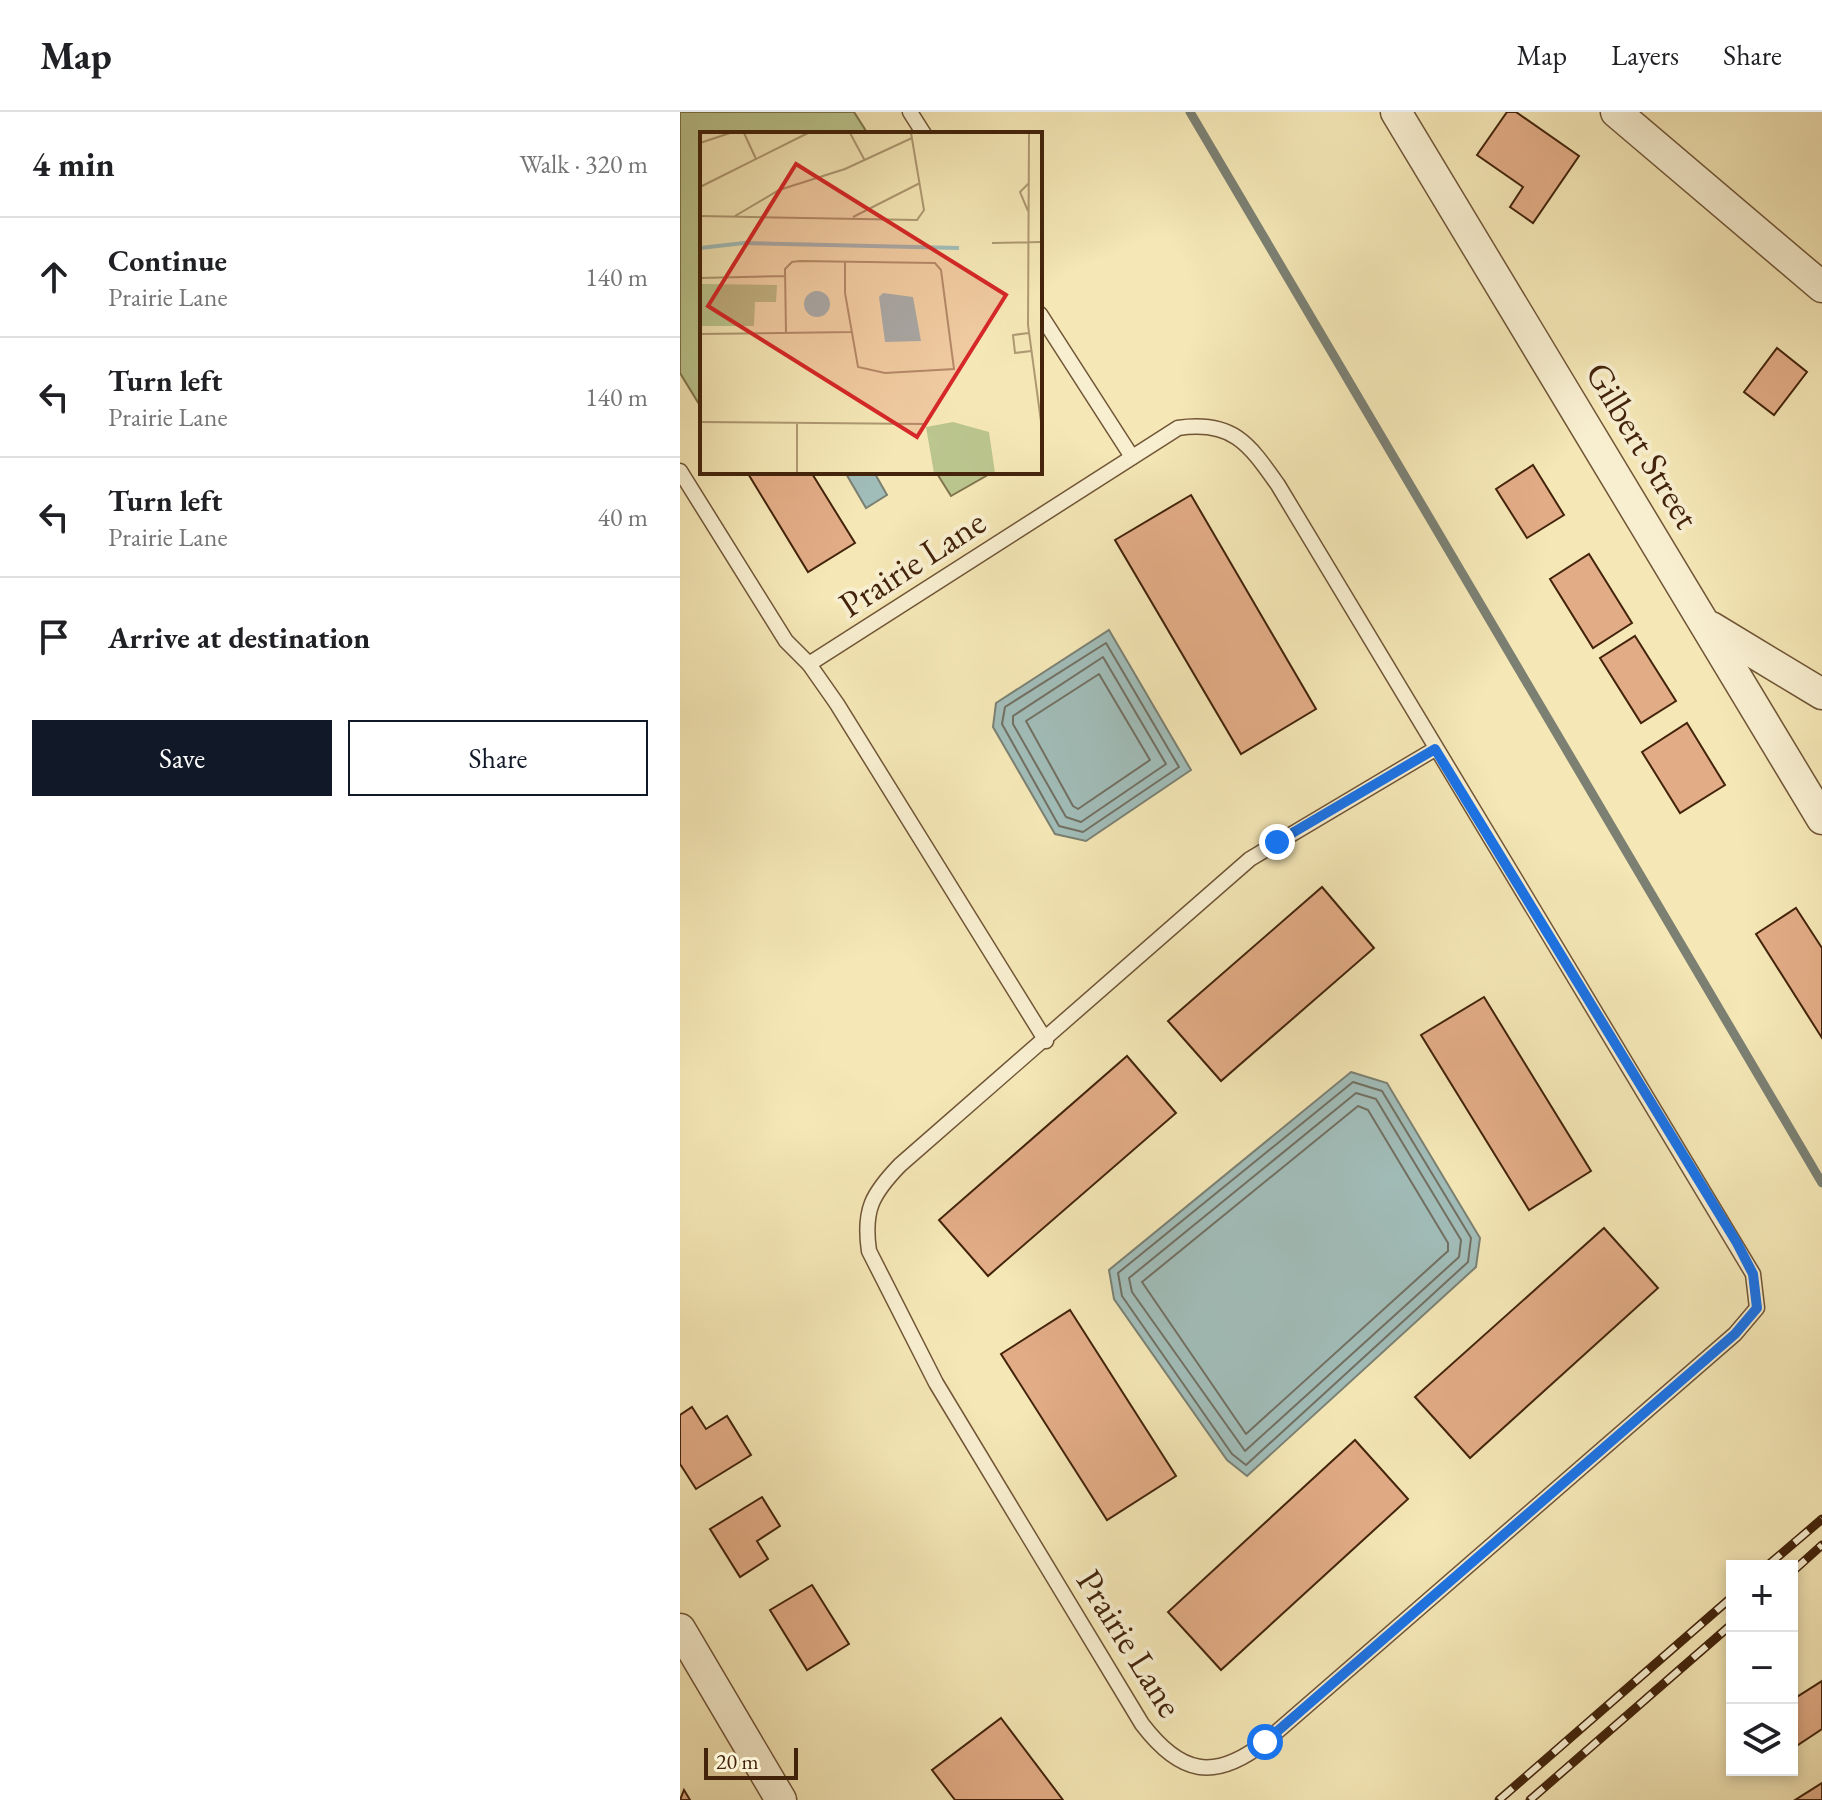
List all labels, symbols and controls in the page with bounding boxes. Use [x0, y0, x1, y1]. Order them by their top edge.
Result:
text: Map [40, 31, 112, 80]
text: Map [1517, 37, 1567, 73]
text: Layers [1611, 37, 1679, 73]
text: Share [1723, 37, 1782, 73]
inset map [700, 132, 1042, 474]
text: 4 min [32, 142, 115, 186]
text: Walk · 320 m [520, 147, 648, 181]
text: Continue [108, 241, 227, 280]
icon: ahead [32, 255, 76, 299]
text: 140 m [585, 260, 648, 294]
text: Prairie Lane [108, 280, 228, 314]
street label: Gilbert Street [1575, 353, 1711, 537]
text: Turn left [108, 361, 222, 400]
icon: left [32, 375, 76, 419]
text: 140 m [585, 380, 648, 414]
text: Prairie Lane [108, 400, 228, 434]
text: Turn left [108, 481, 222, 520]
icon: left [32, 495, 76, 539]
street label: Prairie Lane [830, 498, 994, 628]
text: 40 m [598, 500, 648, 534]
text: Prairie Lane [108, 520, 228, 554]
icon: arrive [32, 615, 76, 659]
text: Arrive at destination [108, 618, 370, 657]
button: Save [32, 720, 332, 796]
button: Share [348, 720, 648, 796]
route end [1259, 824, 1295, 860]
street label: Prairie Lane [1066, 1560, 1194, 1726]
map controls [1726, 1560, 1798, 1776]
button: + [1726, 1560, 1798, 1632]
button: − [1726, 1632, 1798, 1704]
button: layers [1726, 1704, 1798, 1776]
route start [1247, 1724, 1283, 1760]
scale bar [704, 1744, 798, 1780]
text: 20 m [716, 1747, 759, 1776]

